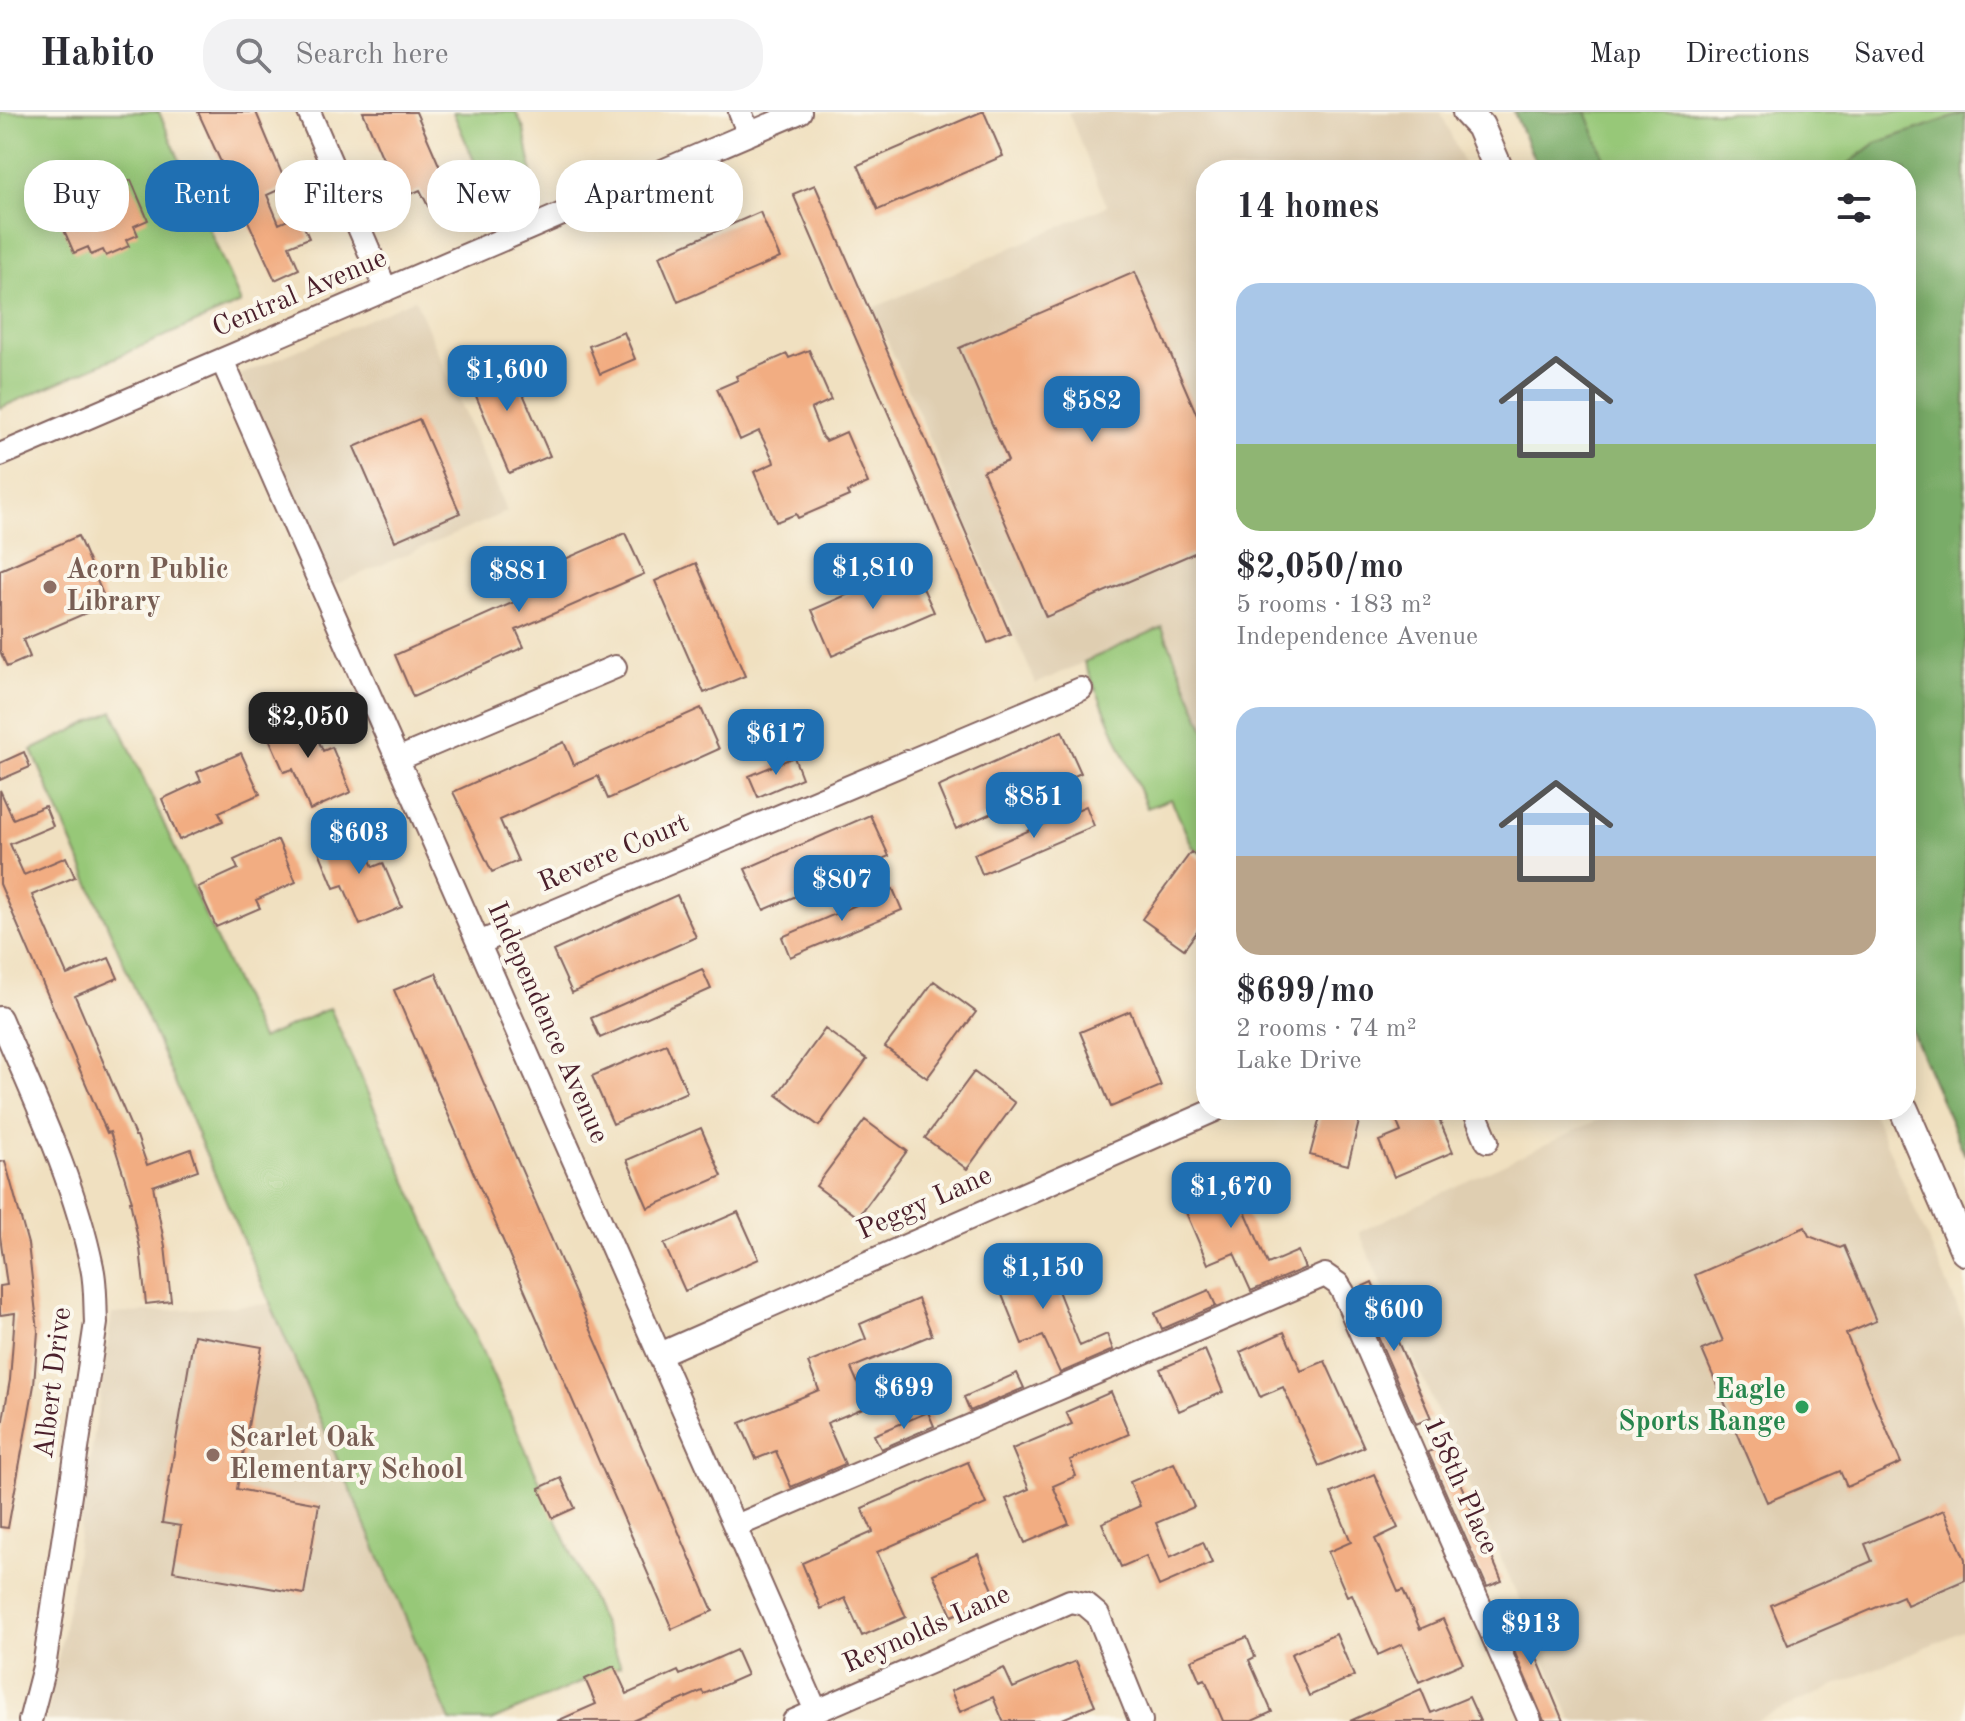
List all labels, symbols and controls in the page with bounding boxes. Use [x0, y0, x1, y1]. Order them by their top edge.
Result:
search box [203, 19, 763, 91]
icon: search [231, 33, 275, 77]
text: Habito [40, 36, 155, 74]
text: Search here [295, 40, 448, 70]
text: Map [1589, 41, 1641, 69]
text: Directions [1685, 41, 1810, 69]
text: Saved [1854, 41, 1925, 69]
chip: Buy [24, 160, 129, 232]
chip: Rent [145, 160, 259, 232]
chip: Filters [275, 160, 411, 232]
chip: New [427, 160, 540, 232]
chip: Apartment [556, 160, 743, 232]
icon: filters [1832, 186, 1876, 230]
text: 14 homes [1236, 191, 1379, 225]
street label: Central Avenue [209, 245, 391, 343]
icon: home [1484, 335, 1628, 479]
pin: $1,600 [442, 345, 572, 413]
text: $1,600 [466, 358, 548, 384]
pin: $582 [1045, 376, 1139, 444]
text: $582 [1062, 389, 1122, 415]
pin: $1,810 [808, 543, 938, 611]
pin: $881 [472, 546, 566, 614]
text: $2,050/mo [1236, 551, 1404, 585]
text: $1,810 [832, 556, 914, 582]
place label: Acorn Public Library [66, 557, 229, 617]
text: $881 [489, 559, 549, 585]
marker: Acorn Public Library [41, 578, 59, 596]
text: 5 rooms · 183 m² [1236, 592, 1432, 618]
text: Independence Avenue [1236, 624, 1478, 650]
pin: $2,050 [243, 692, 373, 760]
text: $2,050 [267, 705, 349, 731]
pin: $617 [729, 709, 823, 777]
text: $617 [746, 722, 806, 748]
icon: home [1484, 759, 1628, 903]
pin: $851 [987, 772, 1081, 840]
text: $851 [1004, 785, 1064, 811]
pin: $603 [312, 808, 406, 876]
street label: Revere Court [535, 810, 693, 898]
text: $603 [329, 821, 389, 847]
pin: $807 [795, 855, 889, 923]
text: $807 [812, 868, 872, 894]
street label: Independence Avenue [481, 898, 613, 1148]
text: $699/mo [1236, 975, 1375, 1009]
text: 2 rooms · 74 m² [1236, 1016, 1417, 1042]
text: Lake Drive [1236, 1048, 1361, 1074]
street label: Peggy Lane [854, 1162, 996, 1246]
pin: $1,670 [1166, 1162, 1296, 1230]
text: $1,670 [1190, 1175, 1272, 1201]
pin: $1,150 [978, 1243, 1108, 1311]
text: $1,150 [1002, 1256, 1084, 1282]
pin: $600 [1347, 1285, 1441, 1353]
text: $600 [1364, 1298, 1424, 1324]
street label: Albert Drive [31, 1306, 77, 1460]
pin: $699 [857, 1363, 951, 1431]
text: $699 [874, 1376, 934, 1402]
place label: Eagle Sports Range [1618, 1377, 1786, 1437]
marker: Eagle Sports Range [1793, 1398, 1811, 1416]
street label: 158th Place [1417, 1413, 1503, 1559]
place label: Scarlet Oak Elementary School [229, 1425, 464, 1485]
marker: Scarlet Oak Elementary School [204, 1446, 222, 1464]
street label: Reynolds Lane [839, 1581, 1015, 1679]
pin: $913 [1484, 1599, 1578, 1667]
text: $913 [1501, 1612, 1561, 1638]

